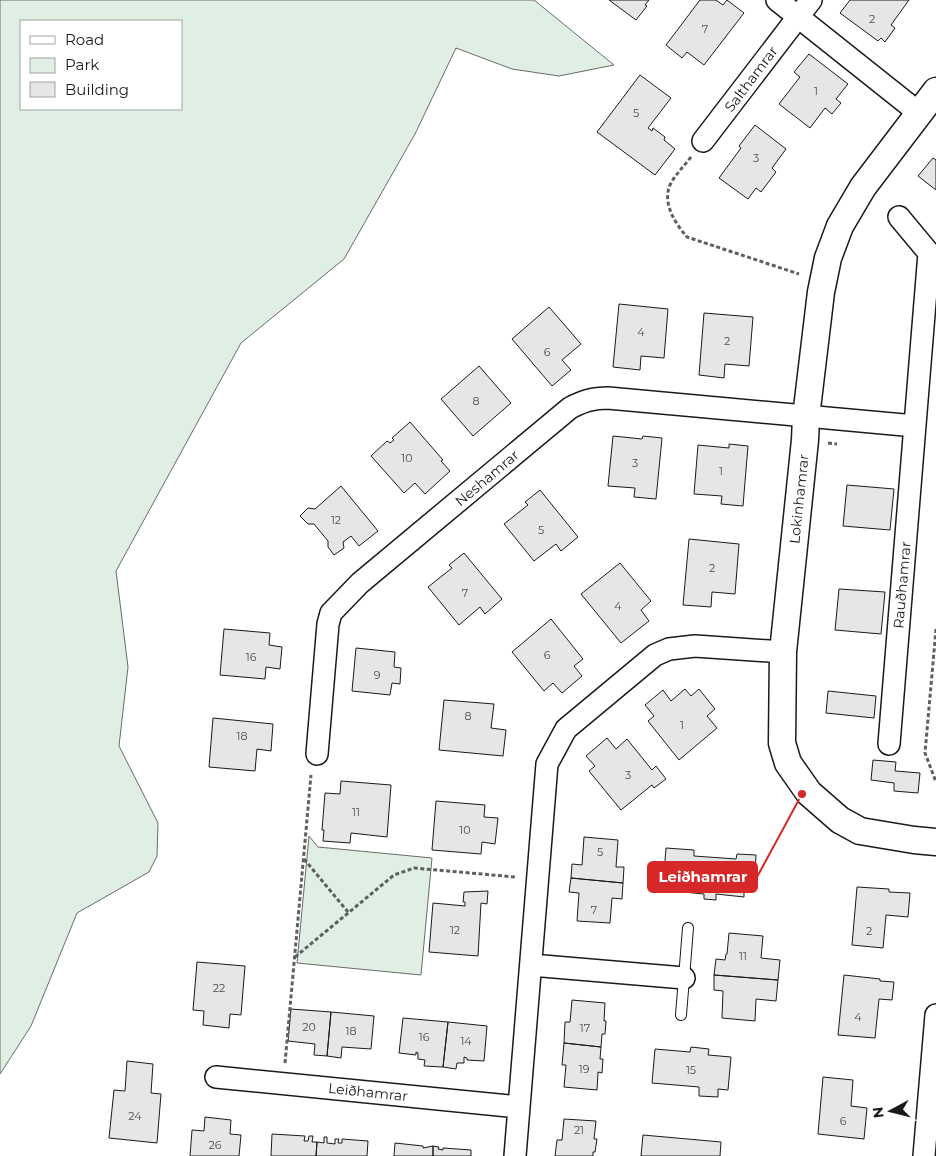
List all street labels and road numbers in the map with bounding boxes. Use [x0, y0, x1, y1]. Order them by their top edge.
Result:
street label: Salthamrar [720, 42, 782, 115]
street label: Neshamrar [451, 446, 523, 510]
street label: Lokinhamrar [785, 453, 813, 545]
street label: Rauðhamrar [889, 540, 915, 629]
street label: Leiðhamrar [327, 1079, 409, 1105]

